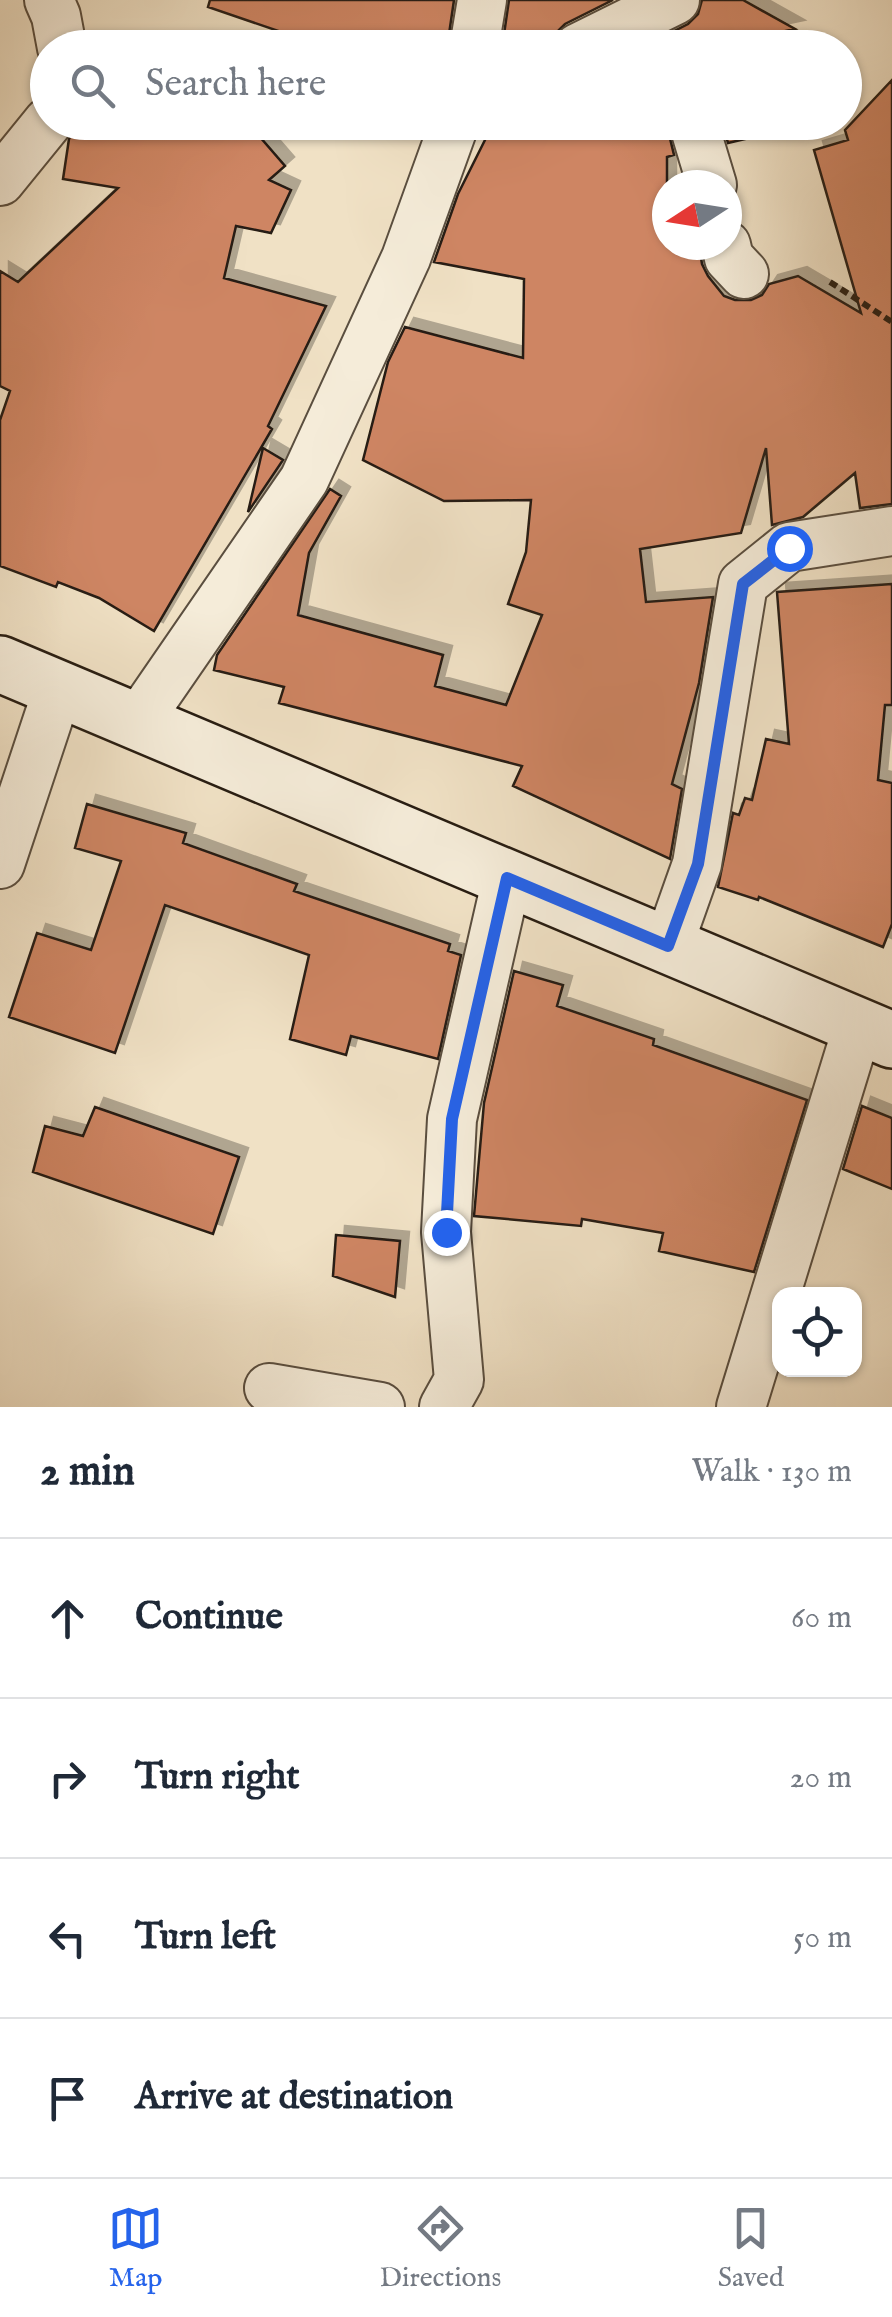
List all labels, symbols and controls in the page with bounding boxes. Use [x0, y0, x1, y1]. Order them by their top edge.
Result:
search box [30, 30, 862, 140]
icon: search [65, 58, 120, 113]
text: Search here [145, 61, 326, 109]
north arrow [652, 170, 742, 260]
route start [767, 526, 813, 572]
route end [424, 1210, 470, 1256]
map controls [772, 1287, 862, 1377]
button: locate [772, 1287, 862, 1377]
text: 2 min [40, 1446, 135, 1499]
text: Walk · 130 m [691, 1452, 852, 1493]
icon: ahead [40, 1591, 95, 1646]
text: Continue [135, 1594, 283, 1642]
text: 60 m [791, 1598, 852, 1639]
icon: right [40, 1751, 95, 1806]
text: Turn right [135, 1754, 299, 1802]
text: 20 m [790, 1758, 852, 1799]
icon: left [40, 1911, 95, 1966]
text: Turn left [135, 1914, 276, 1962]
text: 50 m [793, 1918, 852, 1959]
icon: arrive [40, 2071, 95, 2126]
text: Arrive at destination [135, 2074, 453, 2122]
tab: Map [108, 2201, 163, 2296]
tab: Directions [379, 2201, 501, 2296]
tab: Saved [718, 2201, 784, 2296]

